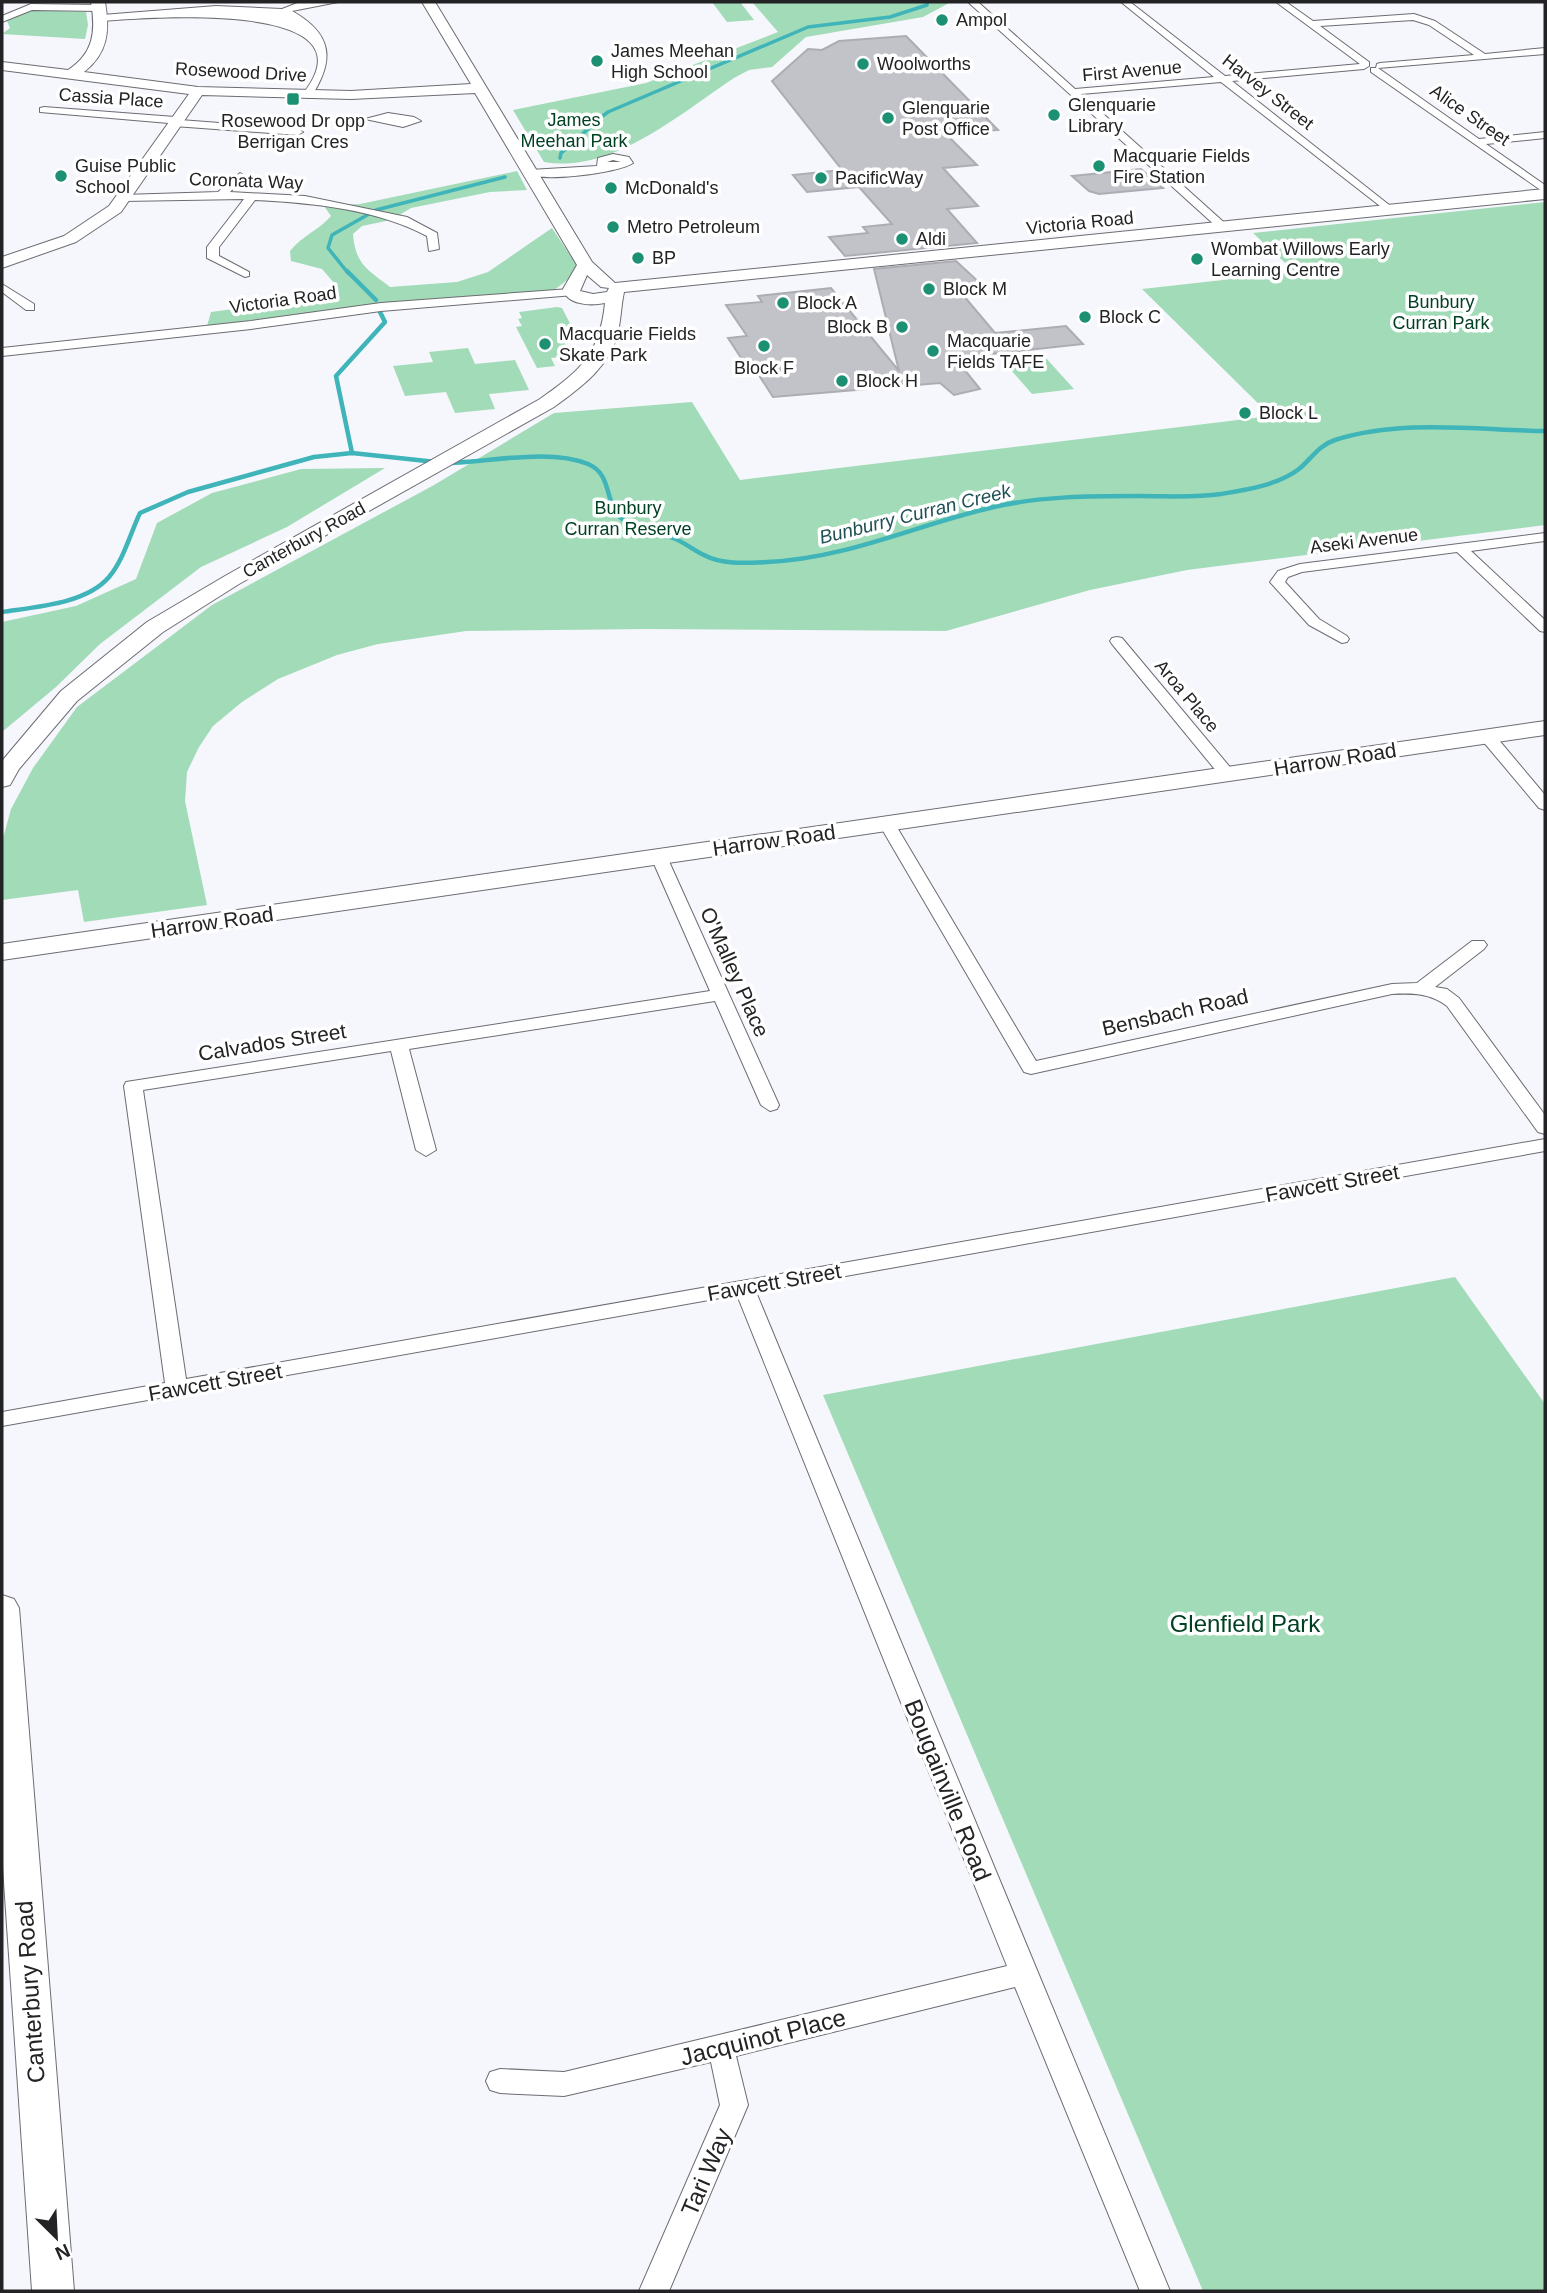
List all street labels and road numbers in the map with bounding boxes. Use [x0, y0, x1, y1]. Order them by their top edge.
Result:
street label: Harvey Street [1218, 50, 1318, 134]
street label: First Avenue [1081, 57, 1183, 85]
street label: Rosewood Drive [175, 59, 307, 85]
street label: Alice Street [1427, 80, 1513, 150]
street label: Cassia Place [58, 84, 164, 112]
street label: Coronata Way [188, 169, 304, 193]
street label: Victoria Road [1025, 207, 1135, 239]
street label: Victoria Road [228, 283, 338, 317]
street label: Canterbury Road [239, 498, 369, 582]
street label: Aseki Avenue [1309, 524, 1419, 558]
street label: Aroa Place [1151, 656, 1223, 736]
street label: Harrow Road [1272, 738, 1398, 780]
street label: Harrow Road [711, 820, 837, 860]
street label: Harrow Road [149, 902, 275, 942]
street label: O'Malley Place [696, 904, 774, 1040]
street label: Bensbach Road [1100, 984, 1250, 1040]
street label: Calvados Street [196, 1019, 348, 1065]
street label: Fawcett Street [1263, 1160, 1401, 1206]
street label: Fawcett Street [705, 1259, 843, 1305]
street label: Fawcett Street [146, 1359, 284, 1405]
street label: Bougainville Road [899, 1695, 997, 1885]
street label: Canterbury Road [10, 1900, 50, 2084]
street label: Jacquinot Place [678, 2003, 848, 2071]
street label: Tari Way [676, 2124, 736, 2220]

